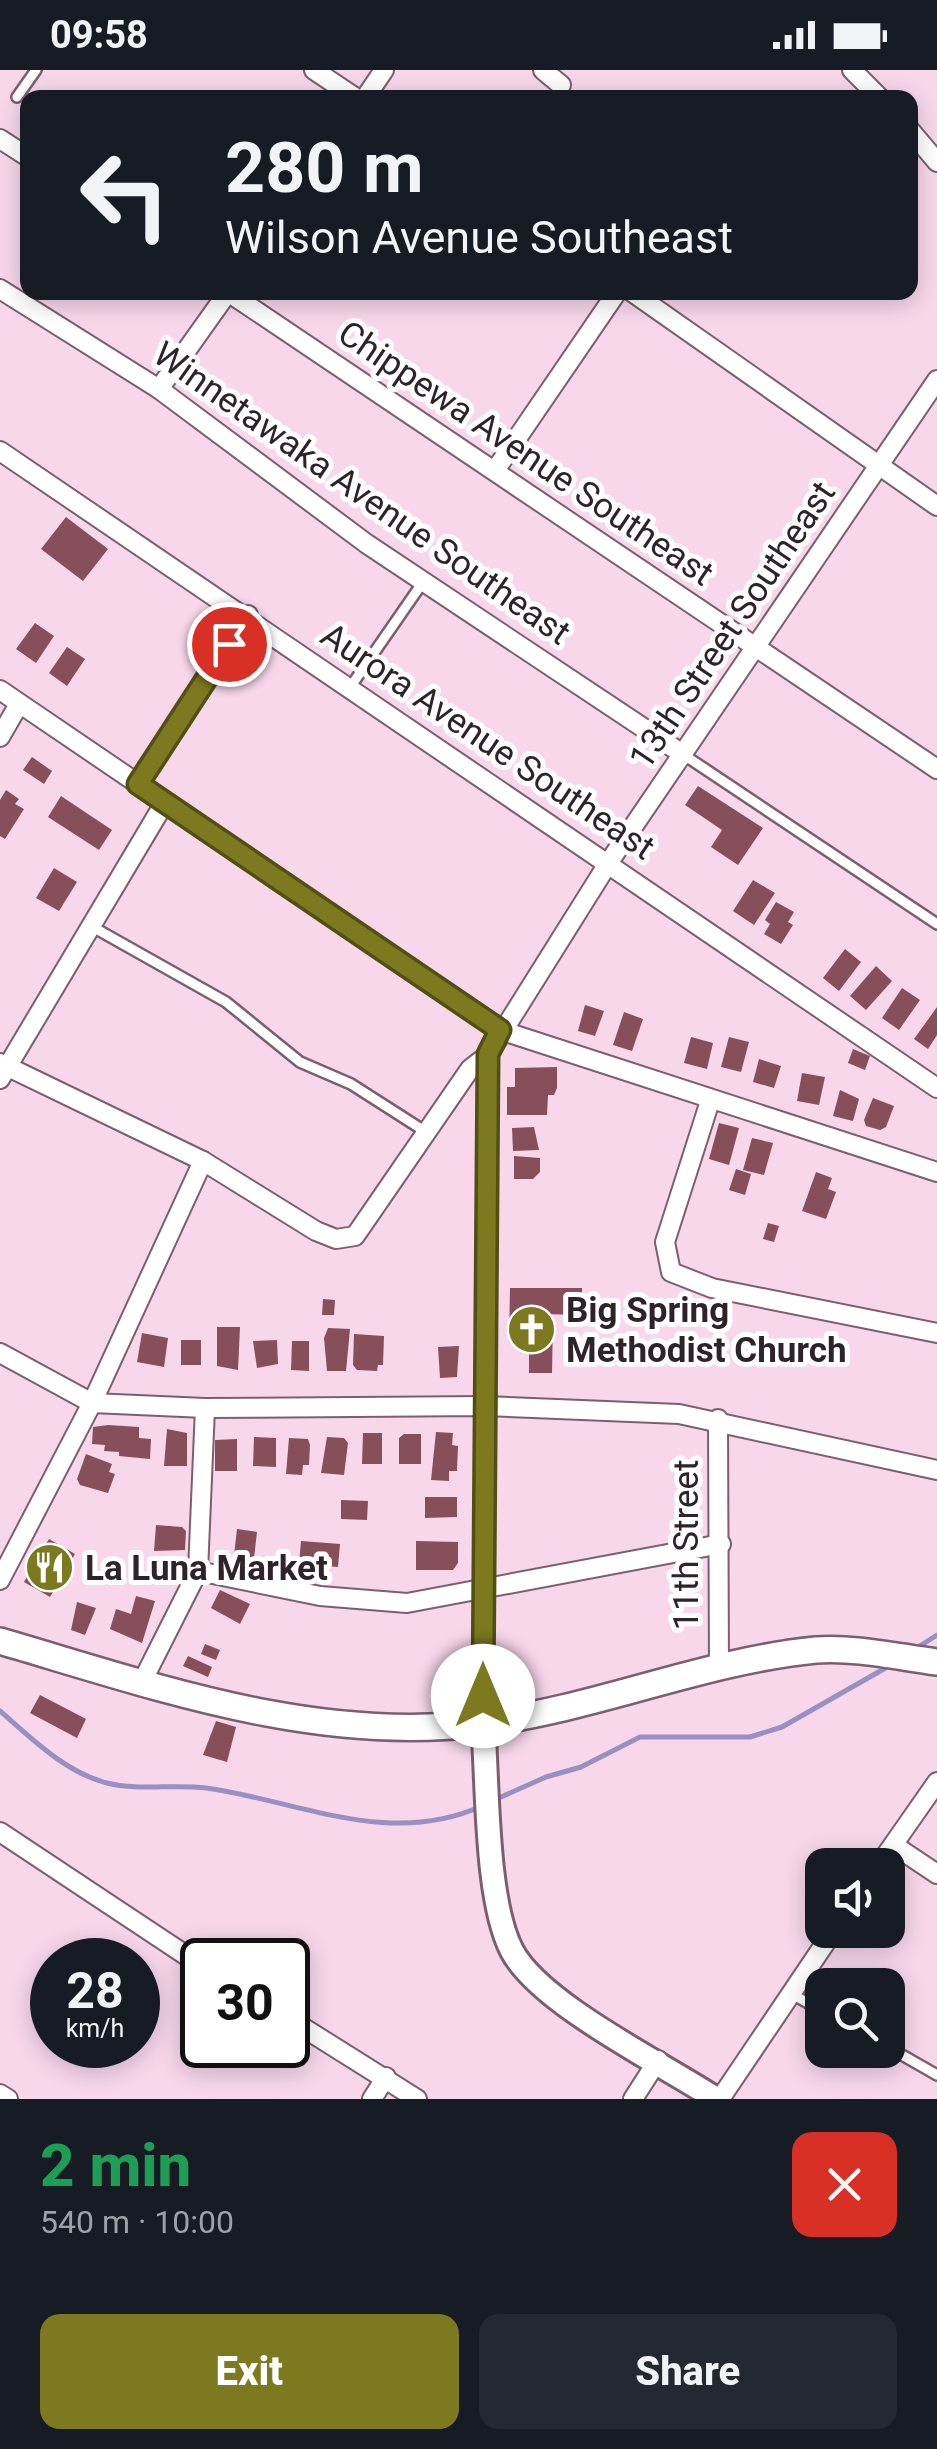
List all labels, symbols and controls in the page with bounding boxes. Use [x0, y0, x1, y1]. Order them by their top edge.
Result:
text: 09:58 [50, 13, 148, 57]
text: 280 m [225, 127, 424, 209]
icon: left [60, 130, 190, 260]
text: Wilson Avenue Southeast [225, 211, 733, 264]
street label: Chippewa Avenue Southeast [330, 312, 721, 594]
street label: Winnetawaka Avenue Southeast [146, 333, 578, 653]
street label: 13th Street Southeast [621, 474, 844, 777]
pin [187, 602, 272, 687]
street label: Aurora Avenue Southeast [313, 614, 662, 868]
icon: arrive [202, 617, 257, 672]
place label: Big Spring Methodist Church [566, 1290, 847, 1371]
church icon: Big Spring Methodist Church [505, 1304, 557, 1356]
street label: 11th Street [666, 1459, 707, 1631]
restaurant icon: La Luna Market [24, 1542, 76, 1594]
place label: La Luna Market [85, 1548, 328, 1589]
position arrow [431, 1644, 535, 1748]
map controls [805, 1848, 905, 2068]
button: sound [805, 1848, 905, 1948]
speed limit sign: 30 [180, 1938, 310, 2068]
text: 28 [66, 1962, 124, 2020]
button: search [805, 1968, 905, 2068]
text: km/h [66, 2014, 124, 2043]
text: 2 min [40, 2130, 191, 2201]
button: close [792, 2132, 897, 2237]
text: 540 m · 10:00 [40, 2203, 234, 2241]
button: Exit [40, 2314, 459, 2429]
button: Share [479, 2314, 897, 2429]

